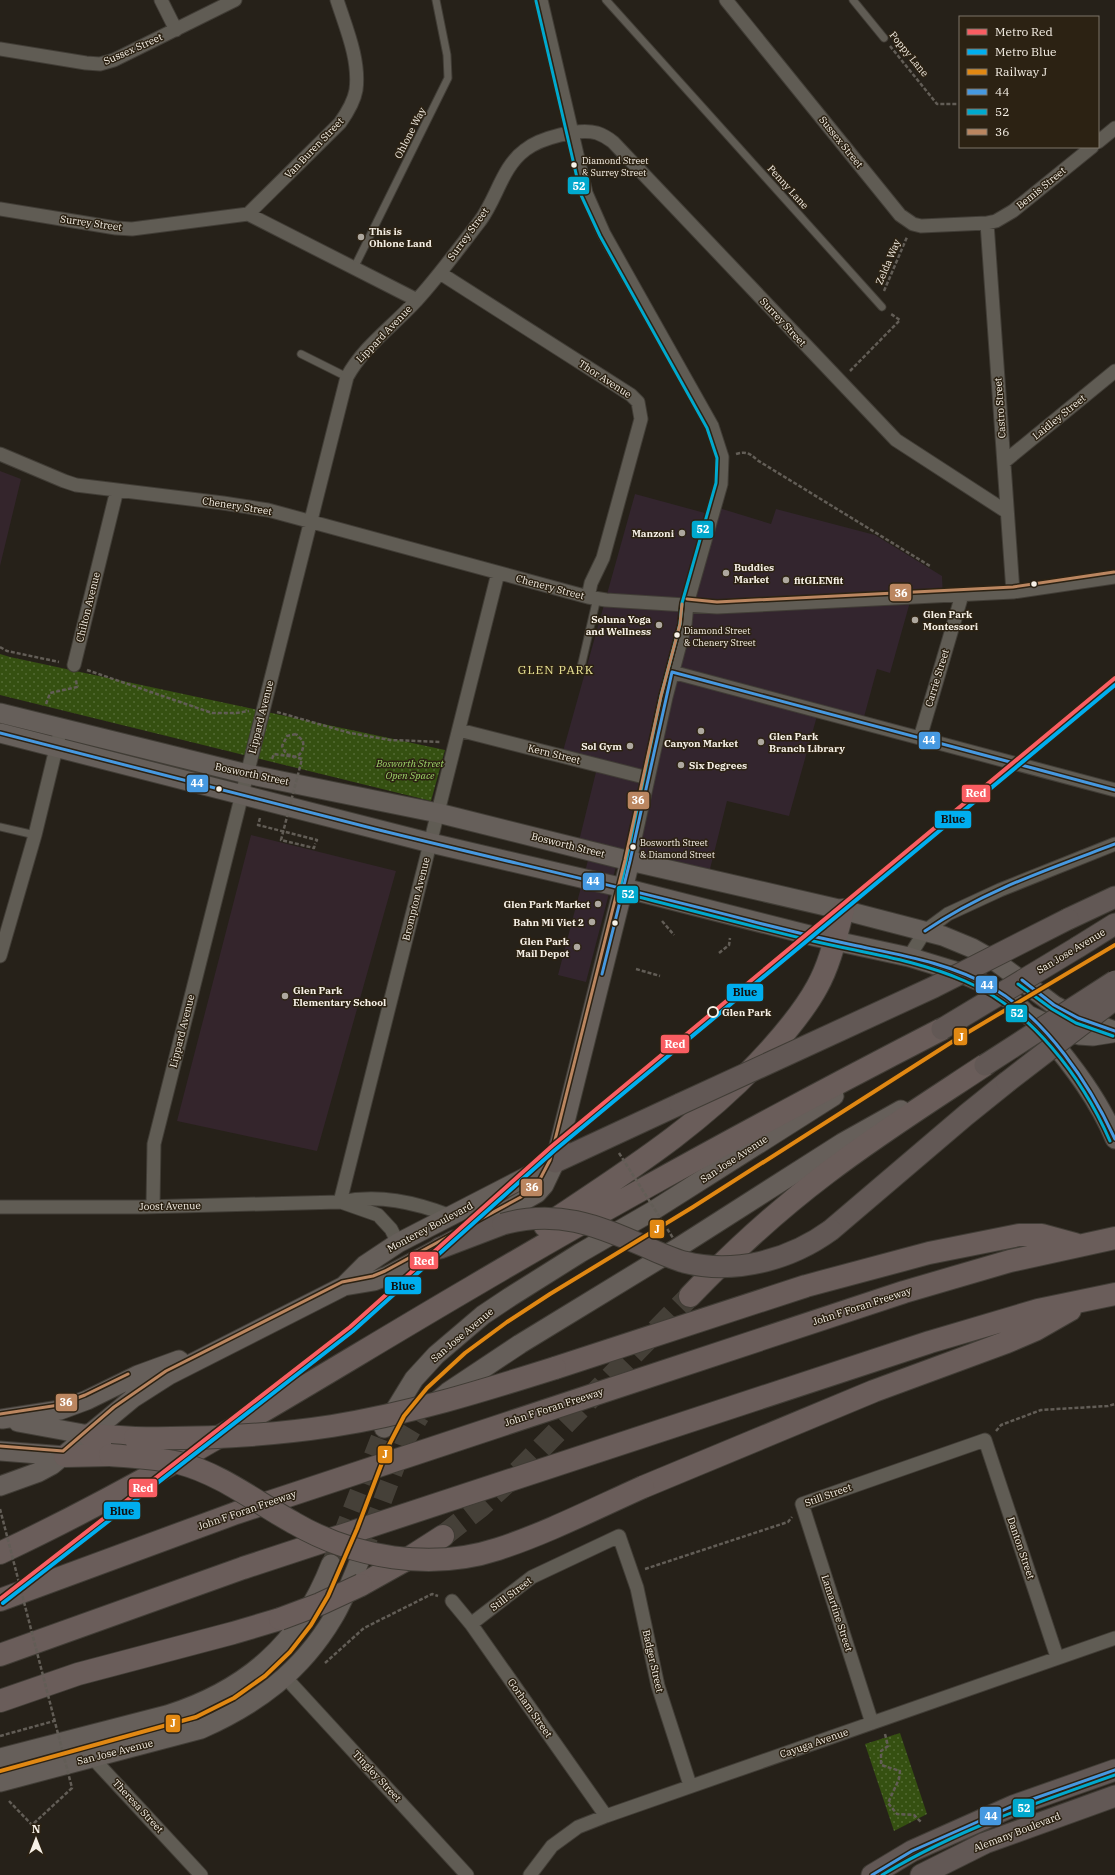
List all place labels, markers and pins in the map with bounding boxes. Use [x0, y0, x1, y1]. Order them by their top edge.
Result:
place label: Diamond Street & Surrey Street [582, 155, 648, 178]
marker: Diamond Street & Surrey Street [569, 160, 579, 170]
place label: This is Ohlone Land [369, 225, 432, 250]
marker: This is Ohlone Land [356, 232, 366, 242]
place label: Manzoni [632, 527, 675, 540]
marker: Manzoni [677, 528, 687, 538]
place label: Buddies Market [734, 561, 774, 586]
marker: Buddies Market [721, 568, 731, 578]
place label: fitGLENfit [794, 574, 844, 587]
marker: fitGLENfit [781, 575, 791, 585]
unlabelled marker [1029, 579, 1039, 589]
place label: Glen Park Montessori [923, 608, 979, 633]
place label: Soluna Yoga and Wellness [586, 613, 651, 638]
marker: Glen Park Montessori [910, 615, 920, 625]
marker: Soluna Yoga and Wellness [654, 620, 664, 630]
place label: Diamond Street & Chenery Street [684, 625, 756, 648]
marker: Diamond Street & Chenery Street [672, 630, 682, 640]
marker: Canyon Market [696, 726, 706, 736]
place label: Glen Park Branch Library [769, 730, 845, 755]
place label: Canyon Market [664, 737, 738, 750]
marker: Glen Park Branch Library [756, 737, 766, 747]
place label: Sol Gym [581, 740, 622, 753]
marker: Sol Gym [625, 741, 635, 751]
place label: Six Degrees [689, 759, 747, 772]
marker: Six Degrees [676, 760, 686, 770]
unlabelled marker [214, 784, 224, 794]
place label: Bosworth Street & Diamond Street [640, 837, 715, 860]
marker: Bosworth Street & Diamond Street [628, 842, 638, 852]
place label: Glen Park Market [504, 898, 590, 911]
marker: Glen Park Market [593, 899, 603, 909]
place label: Bahn Mi Viet 2 [513, 916, 584, 929]
marker: Bahn Mi Viet 2 [587, 917, 597, 927]
unlabelled marker [610, 918, 620, 928]
place label: Glen Park Mail Depot [516, 935, 570, 960]
marker: Glen Park Mail Depot [572, 942, 582, 952]
place label: Glen Park Elementary School [293, 984, 386, 1009]
marker: Glen Park Elementary School [280, 991, 290, 1001]
marker: Glen Park [707, 1006, 719, 1018]
place label: Glen Park [722, 1006, 772, 1019]

